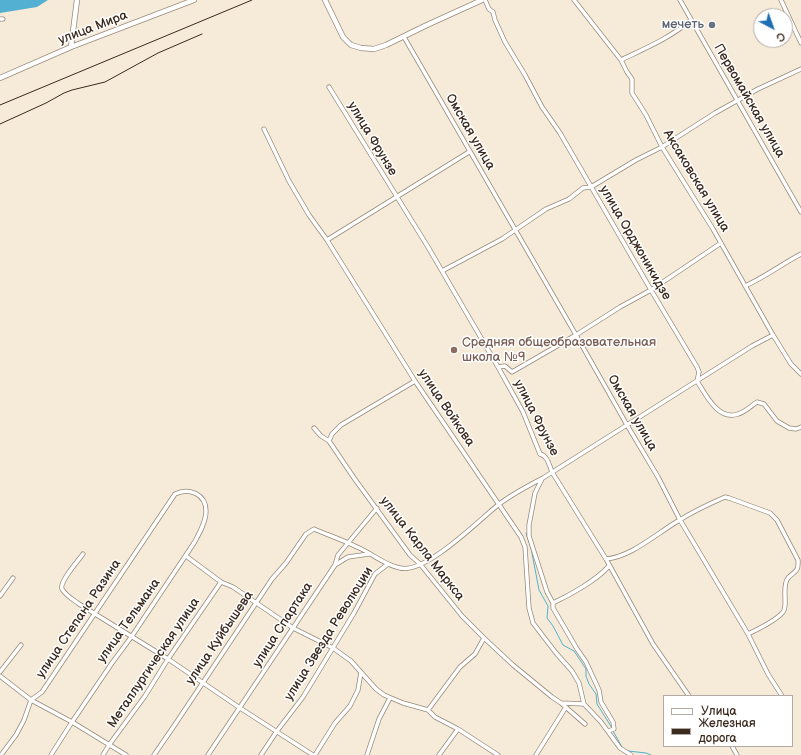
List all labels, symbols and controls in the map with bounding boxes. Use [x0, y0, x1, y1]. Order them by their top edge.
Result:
street label: улица Мира [56, 8, 130, 48]
north arrow [753, 8, 793, 48]
place label: мечеть [662, 17, 704, 33]
marker: мечеть [707, 20, 717, 30]
text: С [773, 29, 788, 44]
street label: Первомайская улица [710, 41, 788, 161]
street label: Омская улица [442, 91, 498, 173]
street label: улица Фрунзе [344, 99, 400, 179]
street label: Аксаковская улица [659, 127, 733, 235]
street label: улица Орджоникидзе [596, 183, 674, 303]
place label: Средняя общеобразовательная школа №9 [462, 335, 656, 366]
marker: Средняя общеобразовательная школа №9 [449, 345, 459, 355]
street label: улица Войкова [414, 366, 478, 450]
street label: Омская улица [604, 372, 660, 454]
street label: улица Фрунзе [510, 377, 562, 459]
street label: улица Карла Маркса [376, 494, 468, 604]
street label: улица Степана Разина [33, 557, 125, 681]
street label: улица Звезда Революции [281, 564, 377, 704]
street label: улица Тельмана [94, 576, 164, 666]
street label: улица Спартака [250, 579, 316, 671]
street label: улица Куйбышева [183, 588, 257, 688]
street label: Металлургическая улица [105, 595, 203, 731]
legend [663, 695, 793, 747]
text: Улица [701, 704, 737, 719]
text: Железная дорога [699, 716, 756, 746]

